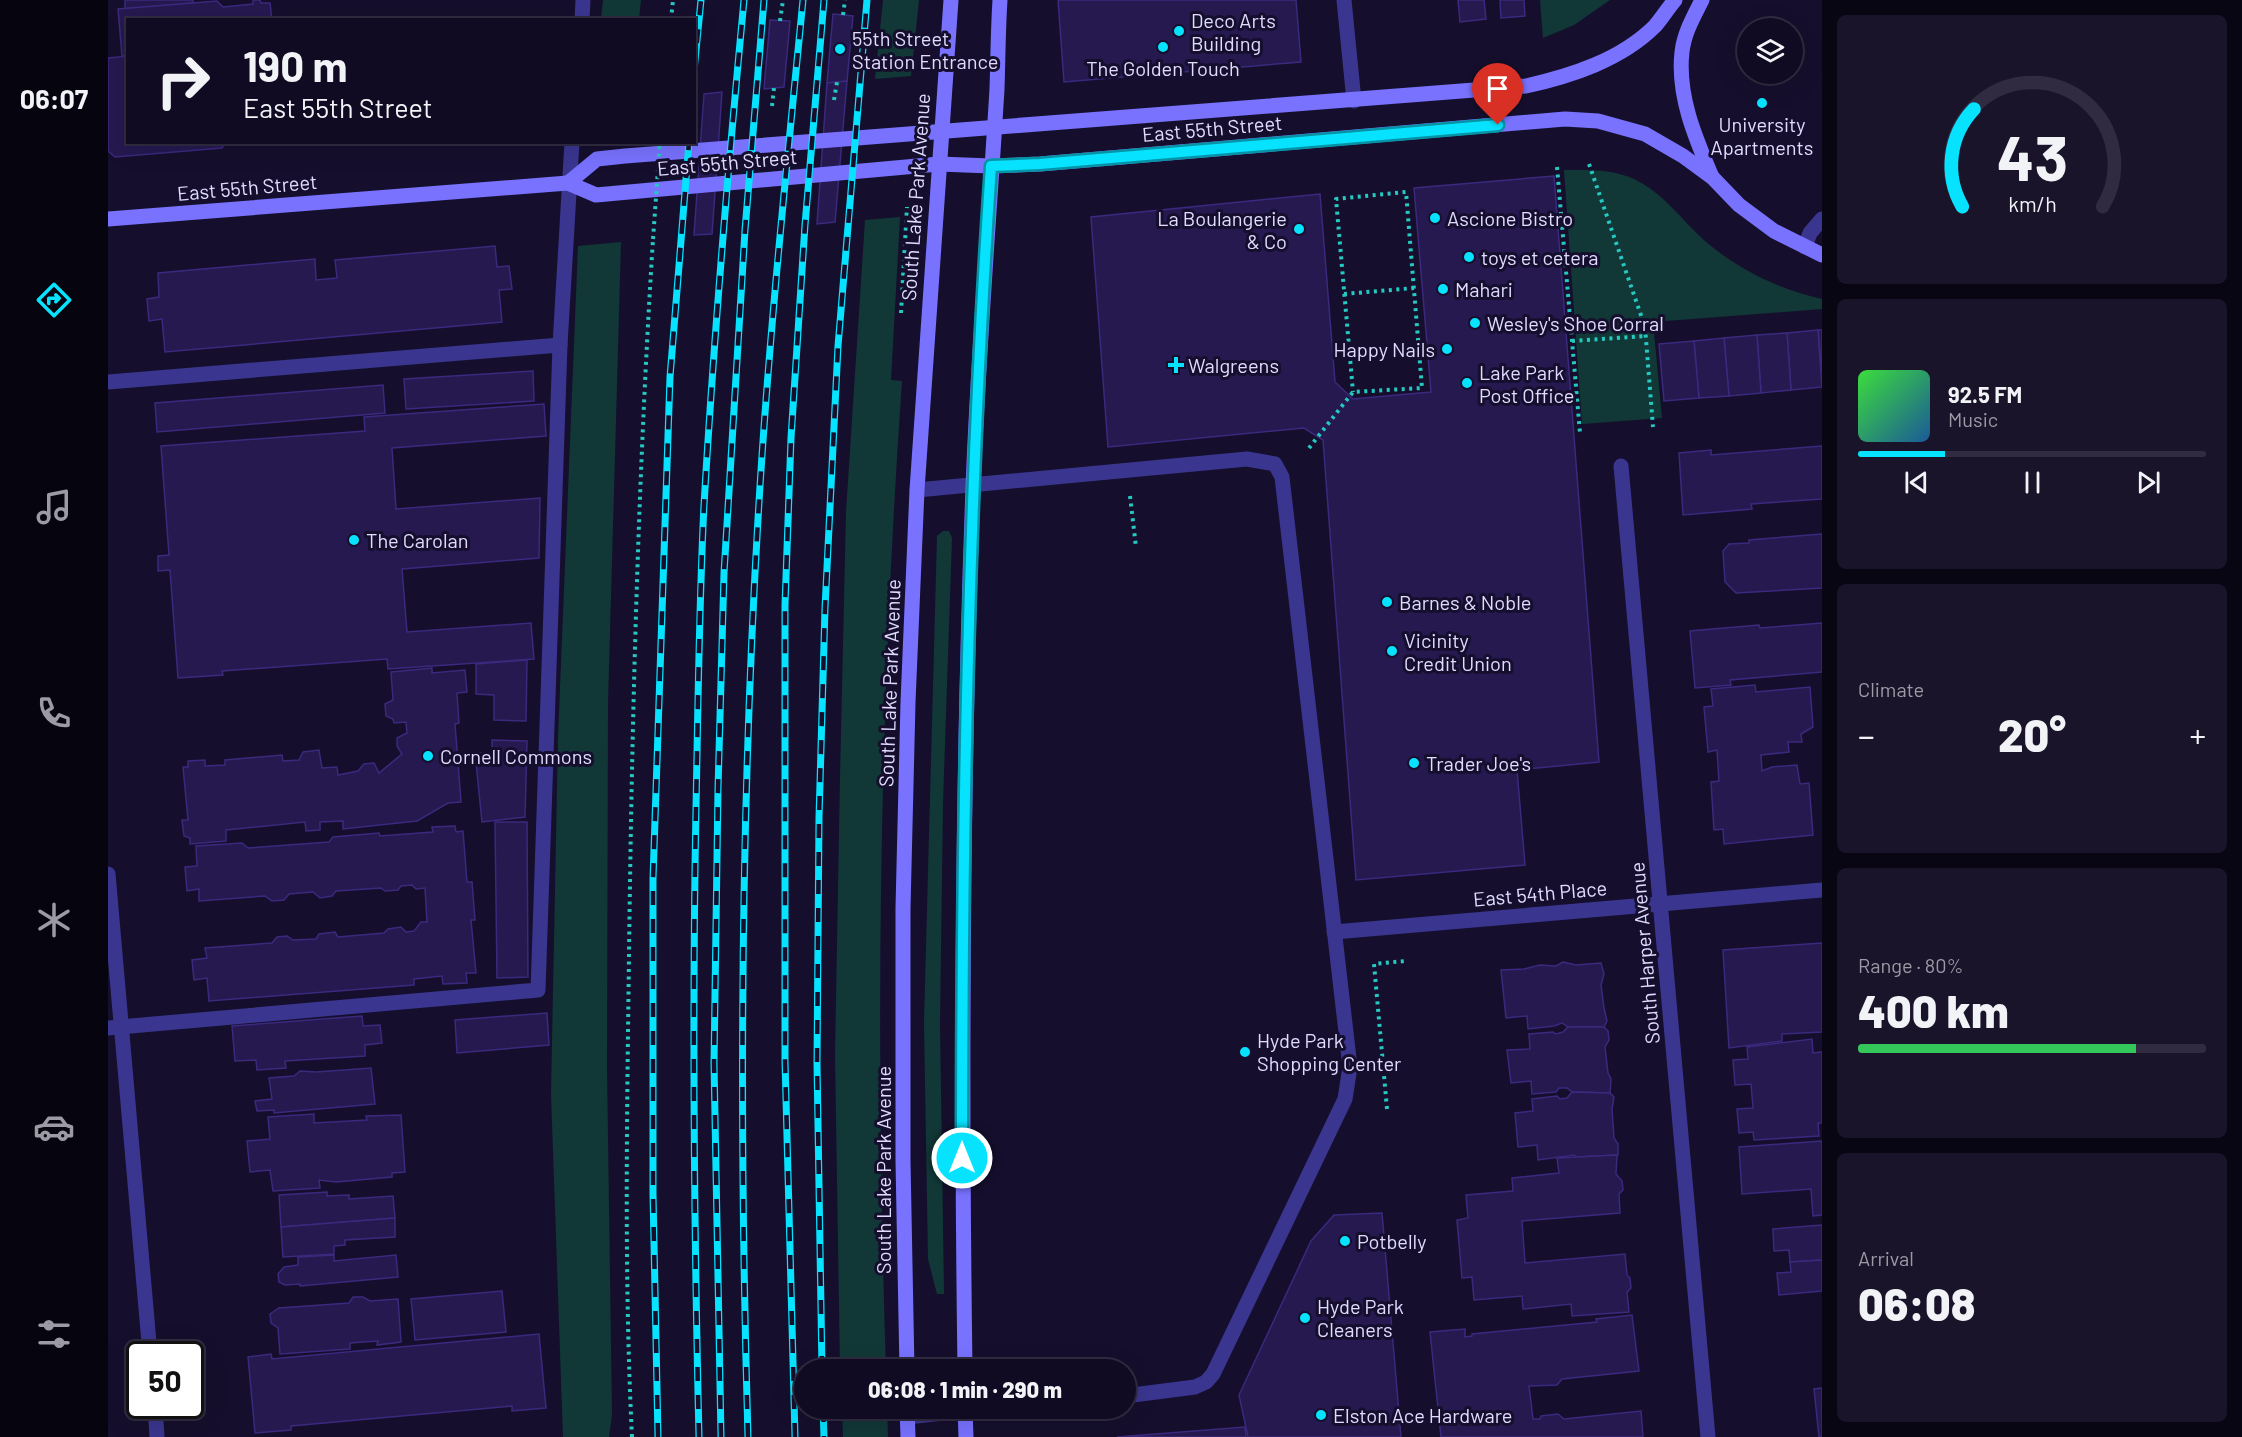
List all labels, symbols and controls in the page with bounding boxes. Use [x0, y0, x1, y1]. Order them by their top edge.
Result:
place label: Deco Arts Building [1191, 8, 1276, 55]
map controls [1737, 18, 1803, 84]
button: layers [1737, 18, 1803, 84]
marker: Deco Arts Building [1172, 24, 1186, 38]
place label: 55th Street Station Entrance [852, 26, 998, 73]
text: 190 m [243, 40, 348, 90]
marker: The Golden Touch [1156, 40, 1170, 54]
icon: right [144, 42, 222, 120]
marker: 55th Street Station Entrance [833, 42, 847, 56]
place label: The Golden Touch [1086, 56, 1240, 80]
pin [1472, 63, 1523, 125]
icon: arrive [1481, 72, 1514, 105]
text: 06:07 [20, 82, 88, 114]
text: East 55th Street [243, 91, 433, 123]
street label: South Lake Park Avenue [896, 92, 934, 302]
marker: University Apartments [1755, 96, 1769, 110]
street label: East 55th Street [1141, 110, 1283, 146]
place label: University Apartments [1711, 112, 1813, 159]
text: 43 [1996, 119, 2068, 193]
street label: East 55th Street [656, 144, 798, 180]
street label: East 55th Street [176, 169, 318, 205]
text: km/h [2008, 191, 2056, 216]
place label: La Boulangerie & Co [1157, 206, 1287, 253]
place label: Ascione Bistro [1447, 206, 1573, 230]
marker: Ascione Bistro [1428, 211, 1442, 225]
marker: La Boulangerie & Co [1292, 222, 1306, 236]
place label: toys et cetera [1481, 245, 1598, 269]
marker: toys et cetera [1462, 250, 1476, 264]
place label: Mahari [1455, 277, 1513, 301]
icon: directions [33, 279, 75, 321]
marker: Mahari [1436, 282, 1450, 296]
place label: Wesley's Shoe Corral [1487, 311, 1664, 335]
marker: Wesley's Shoe Corral [1468, 316, 1482, 330]
place label: Happy Nails [1334, 337, 1435, 361]
marker: Happy Nails [1440, 342, 1454, 356]
place label: Walgreens [1188, 353, 1279, 377]
marker: Walgreens [1169, 358, 1183, 372]
place label: Lake Park Post Office [1479, 360, 1574, 407]
marker: Lake Park Post Office [1460, 376, 1474, 390]
text: 92.5 FM [1948, 381, 2022, 407]
text: Music [1948, 407, 1998, 431]
icon: previous [1900, 466, 1933, 499]
icon: pause [2016, 466, 2049, 499]
icon: next [2132, 466, 2165, 499]
icon: music [33, 486, 75, 528]
place label: The Carolan [366, 528, 469, 552]
marker: The Carolan [347, 533, 361, 547]
street label: South Lake Park Avenue [873, 579, 905, 787]
place label: Barnes & Noble [1399, 590, 1531, 614]
marker: Barnes & Noble [1380, 595, 1394, 609]
place label: Vicinity Credit Union [1404, 628, 1512, 675]
marker: Vicinity Credit Union [1385, 644, 1399, 658]
text: Climate [1858, 677, 1924, 701]
icon: phone [33, 692, 75, 734]
text: 20° [1998, 707, 2066, 761]
text: − [1858, 715, 1875, 755]
text: + [2190, 715, 2206, 755]
place label: Cornell Commons [440, 744, 592, 768]
marker: Cornell Commons [421, 749, 435, 763]
place label: Trader Joe's [1426, 751, 1531, 775]
marker: Trader Joe's [1407, 756, 1421, 770]
street label: South Harper Avenue [1624, 861, 1664, 1045]
street label: East 54th Place [1472, 875, 1608, 911]
icon: climate [33, 899, 75, 941]
text: Range · 80% [1858, 953, 1963, 977]
text: 400 km [1858, 983, 2009, 1037]
place label: Hyde Park Shopping Center [1257, 1028, 1401, 1075]
marker: Hyde Park Shopping Center [1238, 1045, 1252, 1059]
street label: South Lake Park Avenue [871, 1066, 895, 1274]
icon: car [33, 1106, 75, 1148]
position arrow [930, 1126, 994, 1190]
place label: Potbelly [1357, 1229, 1426, 1253]
marker: Potbelly [1338, 1234, 1352, 1248]
text: Arrival [1858, 1246, 1914, 1270]
text: 06:08 [1858, 1276, 1975, 1330]
place label: Hyde Park Cleaners [1317, 1294, 1404, 1341]
marker: Hyde Park Cleaners [1298, 1311, 1312, 1325]
icon: filters [33, 1313, 75, 1355]
speed limit sign: 50 [126, 1341, 204, 1419]
text: 06:08 · 1 min · 290 m [868, 1376, 1062, 1402]
place label: Elston Ace Hardware [1333, 1403, 1513, 1427]
marker: Elston Ace Hardware [1314, 1408, 1328, 1422]

